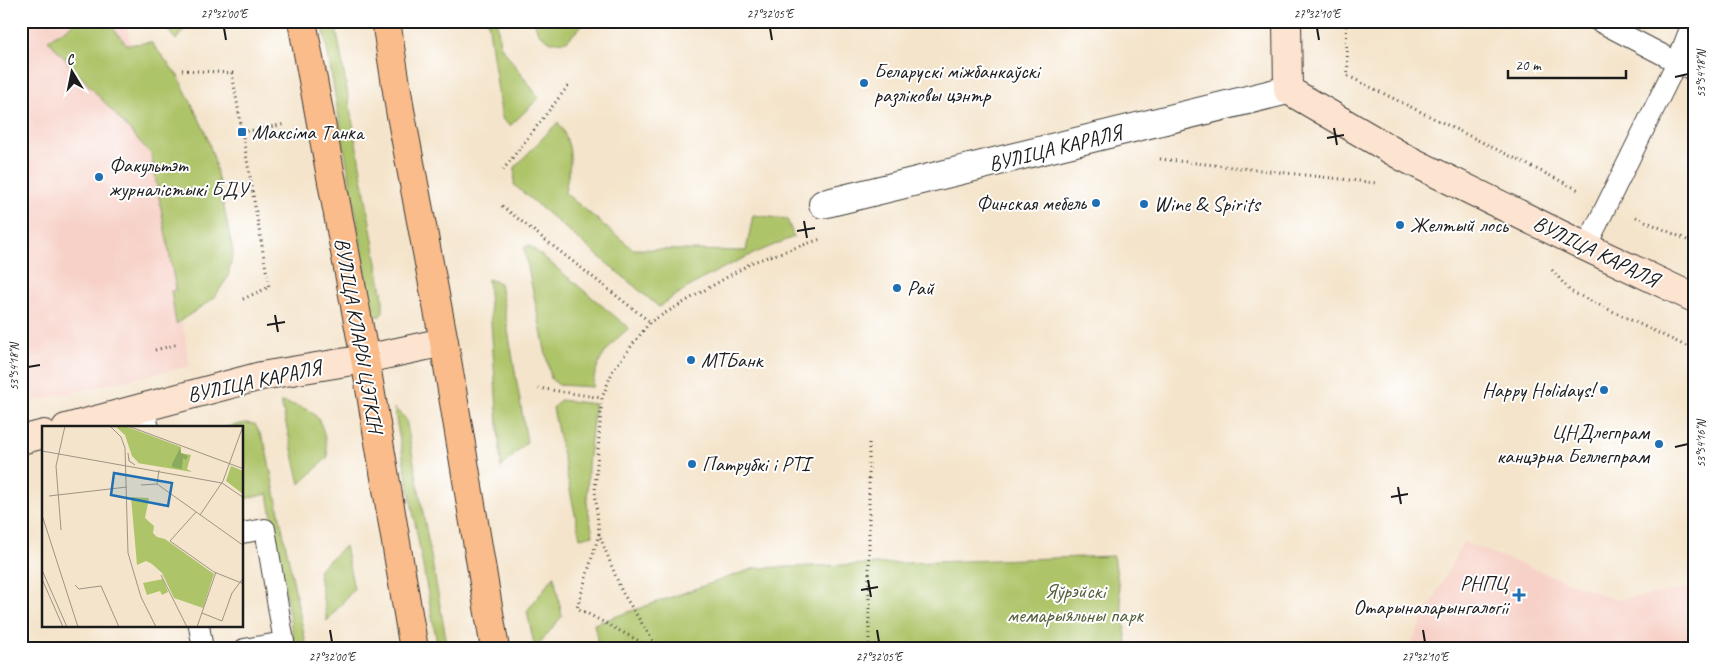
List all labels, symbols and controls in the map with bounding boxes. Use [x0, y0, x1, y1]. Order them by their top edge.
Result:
text: 27°32'00"E [201, 6, 249, 22]
text: 27°32'05"E [747, 6, 795, 22]
text: 27°32'10"E [1294, 6, 1342, 22]
north arrow [48, 48, 98, 98]
scale bar [1508, 48, 1625, 80]
text: 53°54'18"N [1693, 49, 1709, 98]
text: С [65, 50, 77, 69]
text: 20 m [1515, 56, 1542, 75]
place label: Беларускі міжбанкаўскі разліковы цэнтр [874, 58, 1042, 108]
marker: Беларускі міжбанкаўскі разліковы цэнтр [858, 77, 870, 89]
street label: ВУЛІЦА КАРАЛЯ [986, 118, 1127, 177]
place label: Максіма Танка [252, 119, 366, 145]
marker: Максіма Танка [236, 126, 248, 138]
place label: Факультэт журналістыкі БДУ [109, 152, 251, 202]
marker: Факультэт журналістыкі БДУ [93, 171, 105, 183]
place label: Финская мебель [976, 190, 1087, 216]
place label: Wine & Spirits [1154, 191, 1261, 217]
marker: Финская мебель [1090, 197, 1102, 209]
marker: Wine & Spirits [1138, 198, 1150, 210]
street label: ВУЛІЦА КАРАЛЯ [1529, 210, 1666, 294]
place label: Желтый лось [1410, 212, 1509, 238]
marker: Желтый лось [1394, 219, 1406, 231]
street label: ВУЛІЦА КЛАРЫ ЦЭТКІН [329, 236, 389, 437]
place label: Рай [907, 275, 935, 301]
marker: Рай [891, 282, 903, 294]
text: 53°54'18"N [6, 342, 22, 391]
place label: МТБанк [701, 347, 765, 373]
street label: ВУЛІЦА КАРАЛЯ [185, 353, 327, 408]
marker: МТБанк [685, 354, 697, 366]
place label: Happy Holidays! [1482, 377, 1599, 403]
marker: Happy Holidays! [1598, 384, 1610, 396]
place label: ЦНДлегпрам канцэрна Беллегпрам [1497, 419, 1651, 469]
text: 53°54'16"N [1693, 419, 1709, 468]
inset map [42, 426, 244, 628]
marker: ЦНДлегпрам канцэрна Беллегпрам [1653, 438, 1665, 450]
place label: Патрубкі і РТІ [702, 451, 814, 477]
marker: Патрубкі і РТІ [686, 458, 698, 470]
place label: РНПЦ Отарыналарынгалогіі [1353, 570, 1511, 620]
park label: Яўрэйскі мемарыяльны парк [1007, 578, 1144, 628]
marker: РНПЦ Отарыналарынгалогіі [1512, 588, 1526, 602]
text: 27°32'00"E [309, 649, 357, 665]
text: 27°32'05"E [856, 649, 904, 665]
text: 27°32'10"E [1402, 649, 1450, 665]

